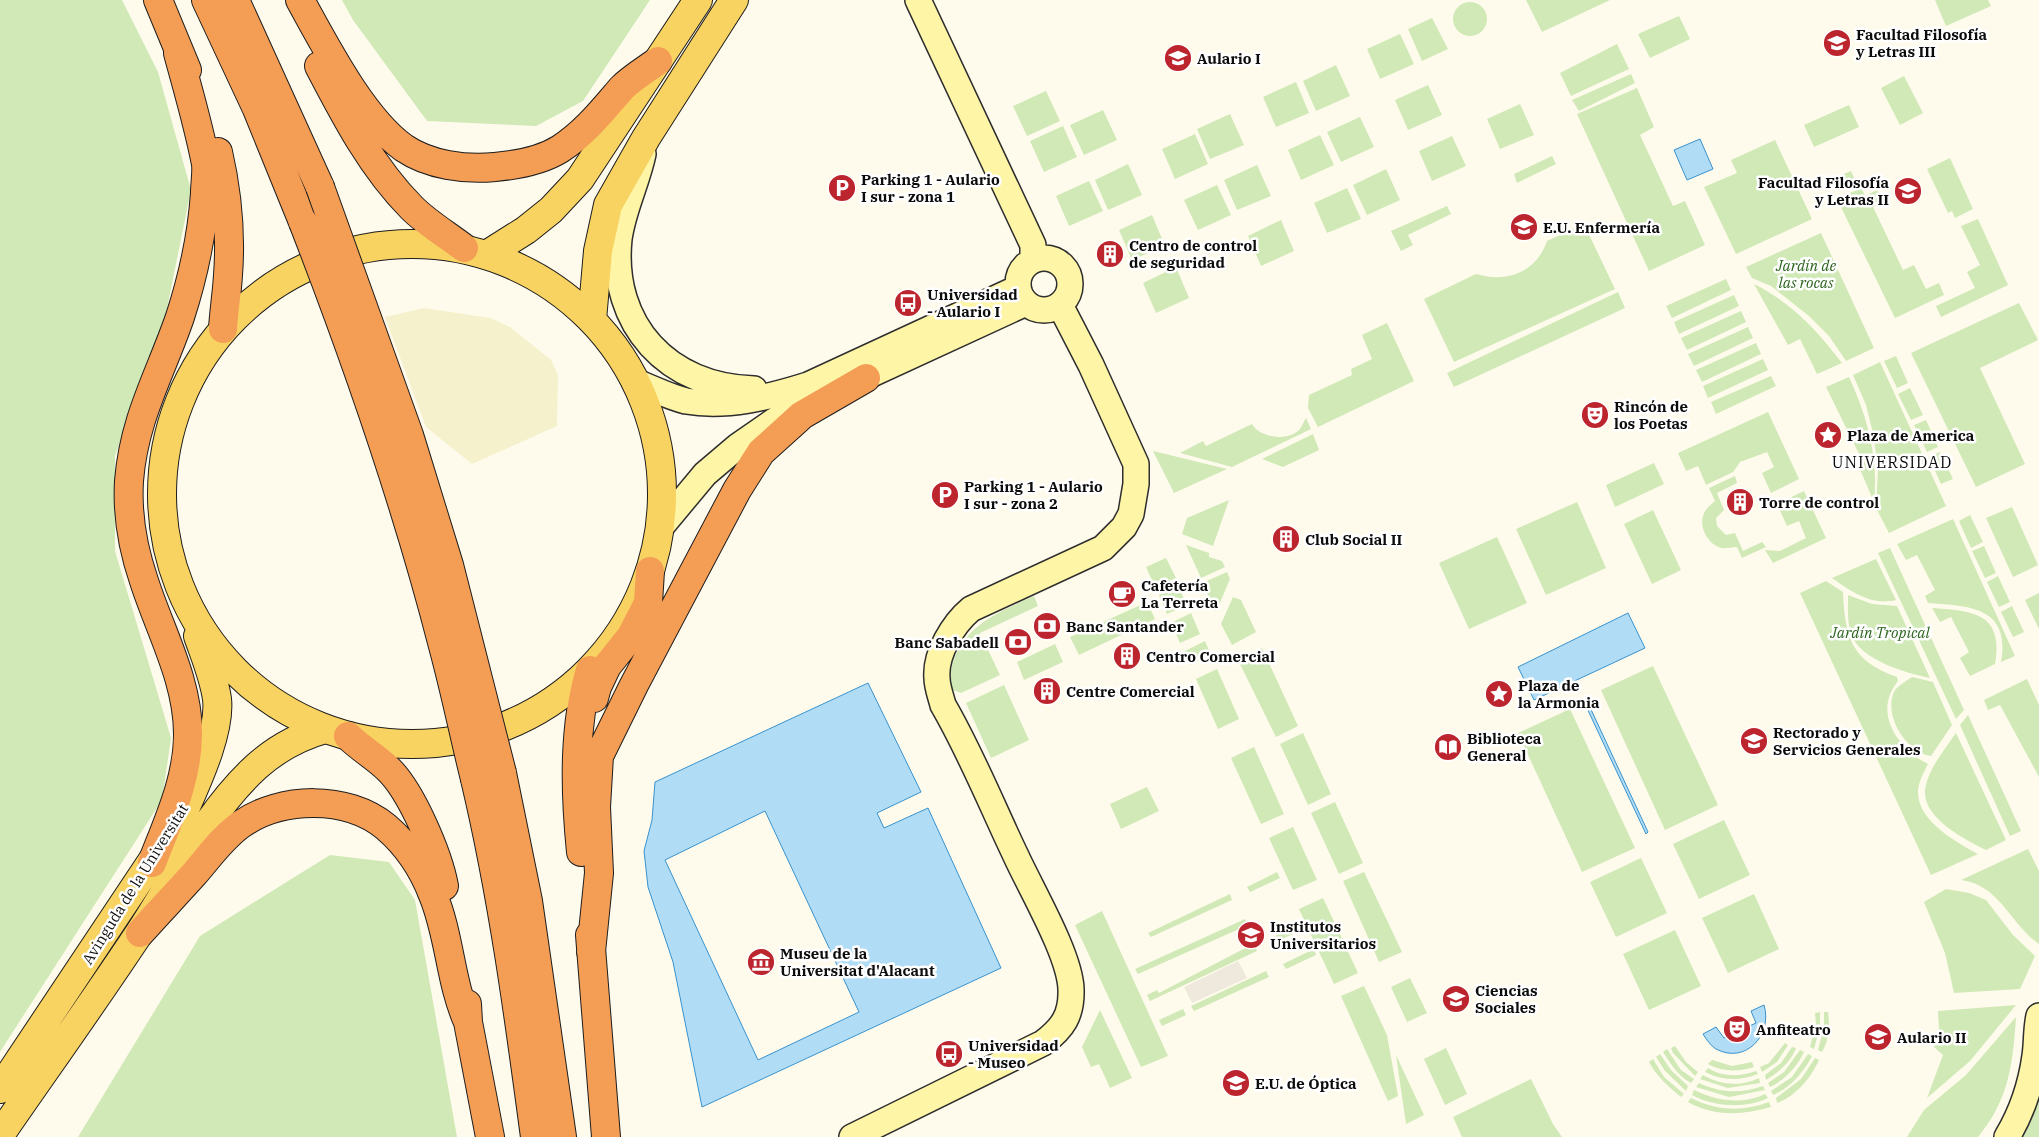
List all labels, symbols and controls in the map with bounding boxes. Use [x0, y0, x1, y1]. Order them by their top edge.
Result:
place label: Facultad Filosofía y Letras III [1855, 25, 1988, 61]
school or university icon: Facultad Filosofía y Letras III [1822, 28, 1852, 58]
school or university icon: Aulario I [1163, 43, 1193, 73]
place label: Aulario I [1197, 49, 1261, 68]
place label: Parking 1 - Aulario I sur - zona 1 [861, 170, 1000, 206]
parking icon: Parking 1 - Aulario I sur - zona 1 [827, 173, 857, 203]
place label: Facultad Filosofía y Letras II [1758, 173, 1889, 209]
school or university icon: Facultad Filosofía y Letras II [1893, 176, 1923, 206]
school or university icon: E.U. Enfermería [1509, 212, 1539, 242]
place label: E.U. Enfermería [1543, 218, 1660, 237]
place label: Centro de control de seguridad [1129, 236, 1257, 272]
building icon: Centro de control de seguridad [1095, 239, 1125, 269]
park label: Jardín de las rocas [1775, 256, 1836, 292]
place label: Universidad - Aulario I [927, 285, 1018, 321]
bus stop icon: Universidad - Aulario I [893, 288, 923, 318]
place label: Rincón de los Poetas [1614, 397, 1688, 433]
theatre icon: Rincón de los Poetas [1580, 400, 1610, 430]
place icon: Plaza de America [1813, 420, 1843, 450]
place label: Plaza de America [1847, 426, 1975, 445]
district label: UNIVERSIDAD [1832, 452, 1952, 472]
place label: Parking 1 - Aulario I sur - zona 2 [964, 477, 1103, 513]
parking icon: Parking 1 - Aulario I sur - zona 2 [930, 480, 960, 510]
building icon: Torre de control [1725, 487, 1755, 517]
place label: Torre de control [1759, 493, 1879, 512]
building icon: Club Social II [1271, 524, 1301, 554]
place label: Club Social II [1305, 530, 1403, 549]
place label: Cafetería La Terreta [1141, 576, 1219, 612]
cafe icon: Cafetería La Terreta [1107, 579, 1137, 609]
bank icon: Banc Santander [1032, 611, 1062, 641]
place label: Banc Santander [1066, 617, 1185, 636]
park label: Jardín Tropical [1829, 623, 1930, 642]
bank icon: Banc Sabadell [1003, 627, 1033, 657]
place label: Banc Sabadell [895, 633, 999, 652]
building icon: Centro Comercial [1112, 641, 1142, 671]
place label: Centro Comercial [1146, 647, 1275, 666]
building icon: Centre Comercial [1032, 676, 1062, 706]
place label: Plaza de la Armonia [1518, 676, 1600, 712]
place icon: Plaza de la Armonia [1484, 679, 1514, 709]
place label: Centre Comercial [1066, 682, 1195, 701]
place label: Rectorado y Servicios Generales [1773, 723, 1921, 759]
school or university icon: Rectorado y Servicios Generales [1739, 726, 1769, 756]
place label: Biblioteca General [1467, 729, 1542, 765]
library icon: Biblioteca General [1433, 732, 1463, 762]
street label: Avinguda de la Universitat [78, 800, 192, 968]
place label: Institutos Universitarios [1270, 917, 1376, 953]
school or university icon: Institutos Universitarios [1236, 920, 1266, 950]
place label: Museu de la Universitat d'Alacant [780, 944, 935, 980]
museum icon: Museu de la Universitat d'Alacant [746, 947, 776, 977]
place label: Ciencias Sociales [1475, 981, 1538, 1017]
school or university icon: Ciencias Sociales [1441, 984, 1471, 1014]
theatre icon: Anfiteatro [1722, 1014, 1752, 1044]
place label: Anfiteatro [1756, 1020, 1831, 1039]
school or university icon: Aulario II [1863, 1022, 1893, 1052]
place label: Aulario II [1897, 1028, 1967, 1047]
place label: Universidad - Museo [968, 1036, 1059, 1072]
bus stop icon: Universidad - Museo [934, 1039, 964, 1069]
school or university icon: E.U. de Óptica [1221, 1068, 1251, 1098]
place label: E.U. de Óptica [1255, 1074, 1357, 1093]

